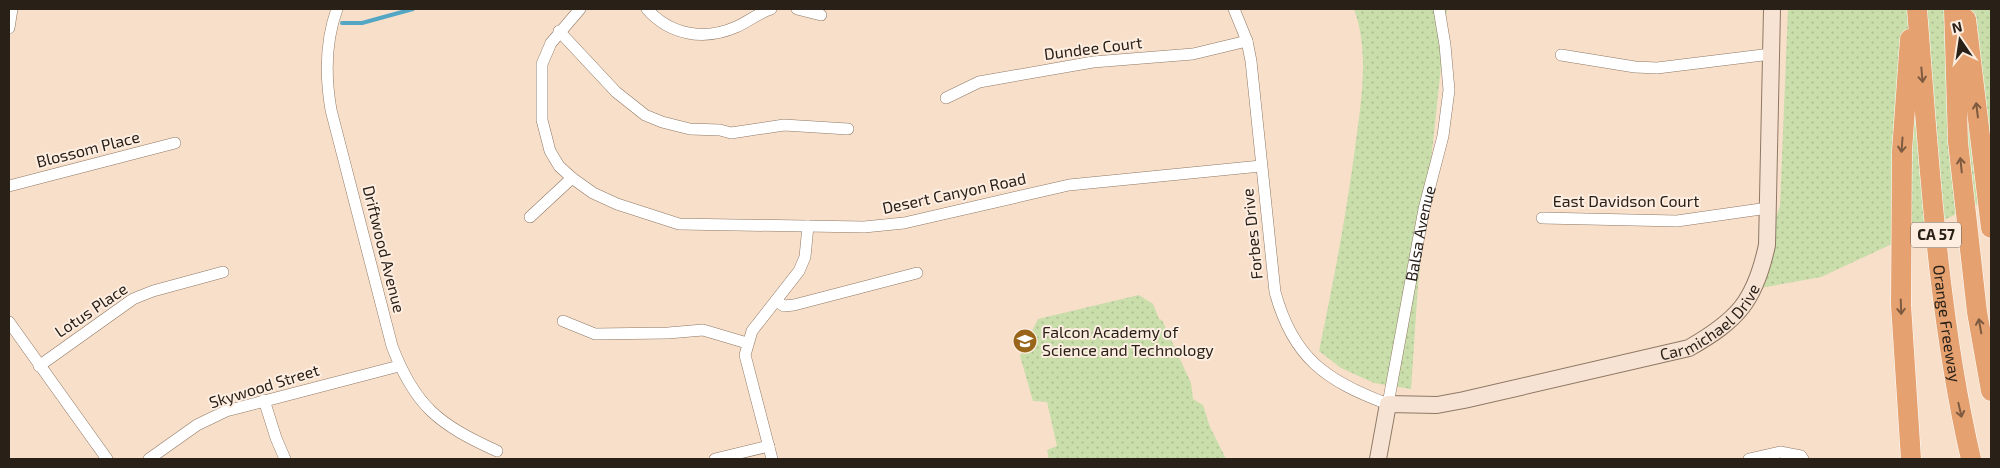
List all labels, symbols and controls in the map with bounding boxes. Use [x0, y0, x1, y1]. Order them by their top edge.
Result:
north arrow [1935, 15, 1985, 65]
text: N [1950, 17, 1964, 36]
street label: Dundee Court [1043, 32, 1143, 63]
one-way arrow [1918, 67, 1927, 83]
one-way arrow [1972, 102, 1982, 118]
street label: Blossom Place [34, 126, 142, 171]
one-way arrow [1898, 136, 1907, 152]
one-way arrow [1956, 157, 1966, 173]
street label: Desert Canyon Road [880, 168, 1027, 217]
street label: Driftwood Avenue [359, 183, 409, 314]
street label: Balsa Avenue [1401, 183, 1439, 283]
street label: Forbes Drive [1237, 188, 1266, 280]
street label: East Davidson Court [1553, 191, 1699, 210]
road number: CA 57 [1911, 222, 1961, 248]
street label: Orange Freeway [1930, 264, 1965, 384]
street label: Lotus Place [51, 278, 131, 341]
street label: Carmichael Drive [1658, 281, 1763, 363]
one-way arrow [1896, 298, 1906, 315]
one-way arrow [1974, 319, 1984, 335]
place label: Falcon Academy of Science and Technology [1042, 322, 1214, 359]
school or university icon: Falcon Academy of Science and Technology [1012, 328, 1038, 354]
street label: Skywood Street [207, 360, 321, 411]
one-way arrow [1956, 402, 1965, 418]

